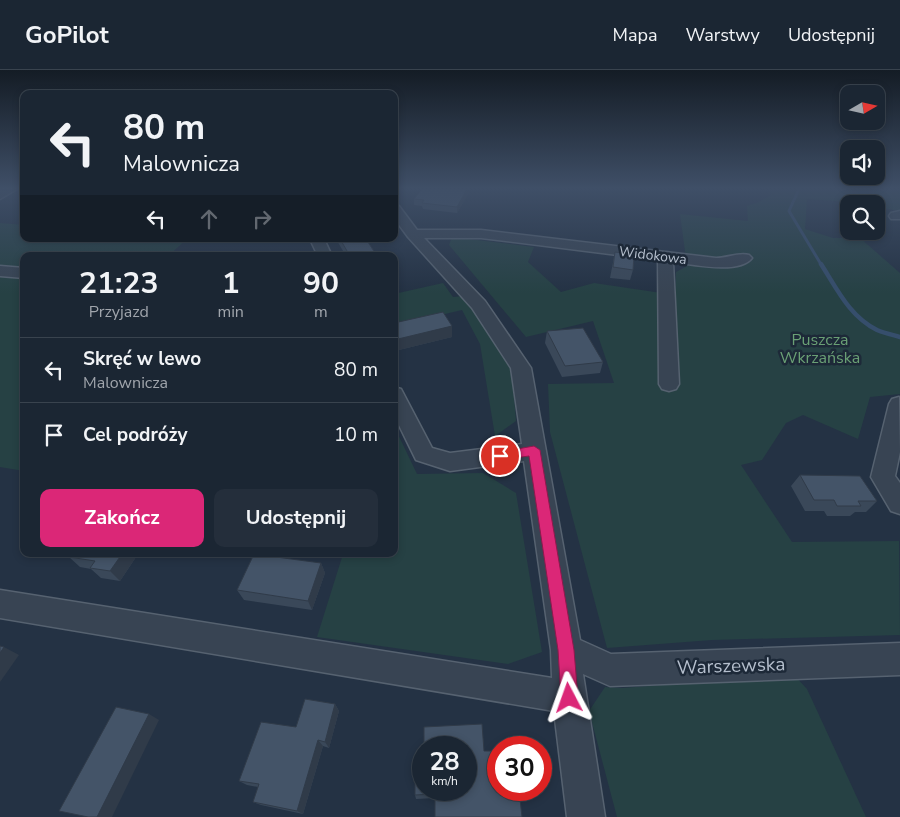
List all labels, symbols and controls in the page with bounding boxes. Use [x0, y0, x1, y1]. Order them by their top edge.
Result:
text: GoPilot [25, 19, 109, 51]
text: Mapa [613, 23, 657, 47]
text: Warstwy [685, 23, 760, 47]
text: Udostępnij [788, 23, 875, 47]
north arrow [840, 85, 885, 130]
map controls [840, 85, 885, 240]
text: 80 m [123, 104, 205, 151]
icon: left [40, 110, 105, 175]
button: sound [840, 140, 885, 185]
text: Malownicza [123, 149, 240, 179]
button: search [840, 195, 885, 240]
icon: left [142, 205, 170, 233]
icon: ahead [195, 205, 223, 233]
icon: right [248, 205, 276, 233]
street label: Widokowa [618, 242, 688, 269]
text: 21:23 [79, 263, 158, 304]
text: 1 [222, 263, 240, 304]
text: 90 [303, 263, 339, 304]
text: Przyjazd [89, 301, 149, 323]
text: min [217, 301, 244, 323]
text: m [314, 301, 328, 323]
park label: Puszcza Wkrzańska [780, 329, 860, 369]
text: Skręć w lewo [83, 346, 201, 372]
icon: left [40, 356, 68, 384]
text: 80 m [334, 357, 378, 383]
text: Malownicza [83, 372, 168, 394]
icon: arrive [40, 421, 68, 449]
text: Cel podróży [83, 422, 187, 448]
text: 10 m [334, 422, 378, 448]
pin [479, 435, 521, 477]
icon: arrive [486, 442, 514, 470]
button: Zakończ [40, 489, 204, 547]
button: Udostępnij [214, 489, 378, 547]
street label: Warszewska [676, 651, 786, 681]
position arrow [542, 671, 594, 723]
speed limit sign: 30 [487, 736, 552, 801]
text: 28 [429, 745, 460, 779]
text: km/h [431, 773, 458, 789]

